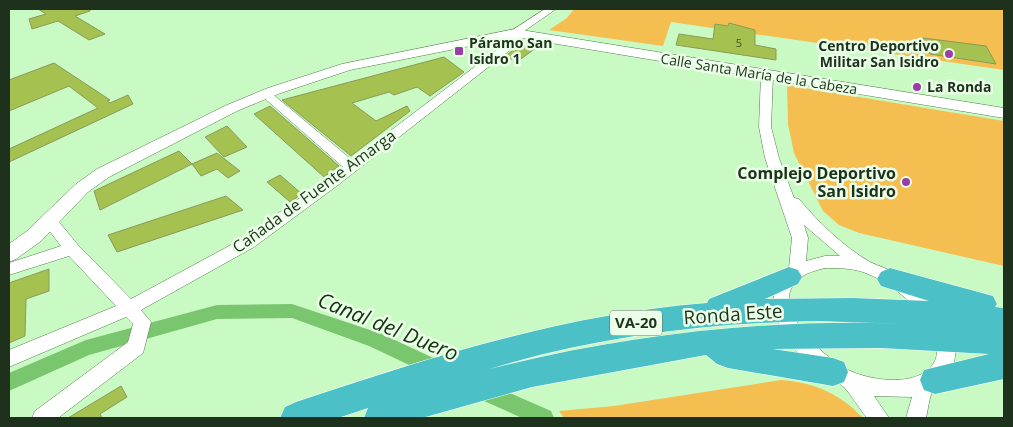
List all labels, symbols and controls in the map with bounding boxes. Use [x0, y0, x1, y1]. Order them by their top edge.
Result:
place label: Páramo San Isidro 1 [469, 33, 552, 68]
house number: 5 [736, 35, 742, 50]
place label: Centro Deportivo Militar San Isidro [818, 36, 939, 71]
marker: Páramo San Isidro 1 [453, 45, 465, 57]
marker: Centro Deportivo Militar San Isidro [943, 48, 955, 60]
street label: Calle Santa María de la Cabeza [659, 49, 859, 98]
place label: La Ronda [927, 77, 991, 96]
marker: La Ronda [911, 81, 923, 93]
street label: Cañada de Fuente Amarga [228, 124, 400, 258]
place label: Complejo Deportivo San Isidro [737, 162, 896, 202]
marker: Complejo Deportivo San Isidro [900, 176, 912, 188]
water label: Canal del Duero [314, 285, 463, 367]
street label: Ronda Este [683, 298, 783, 330]
road number: VA-20 [610, 310, 662, 336]

